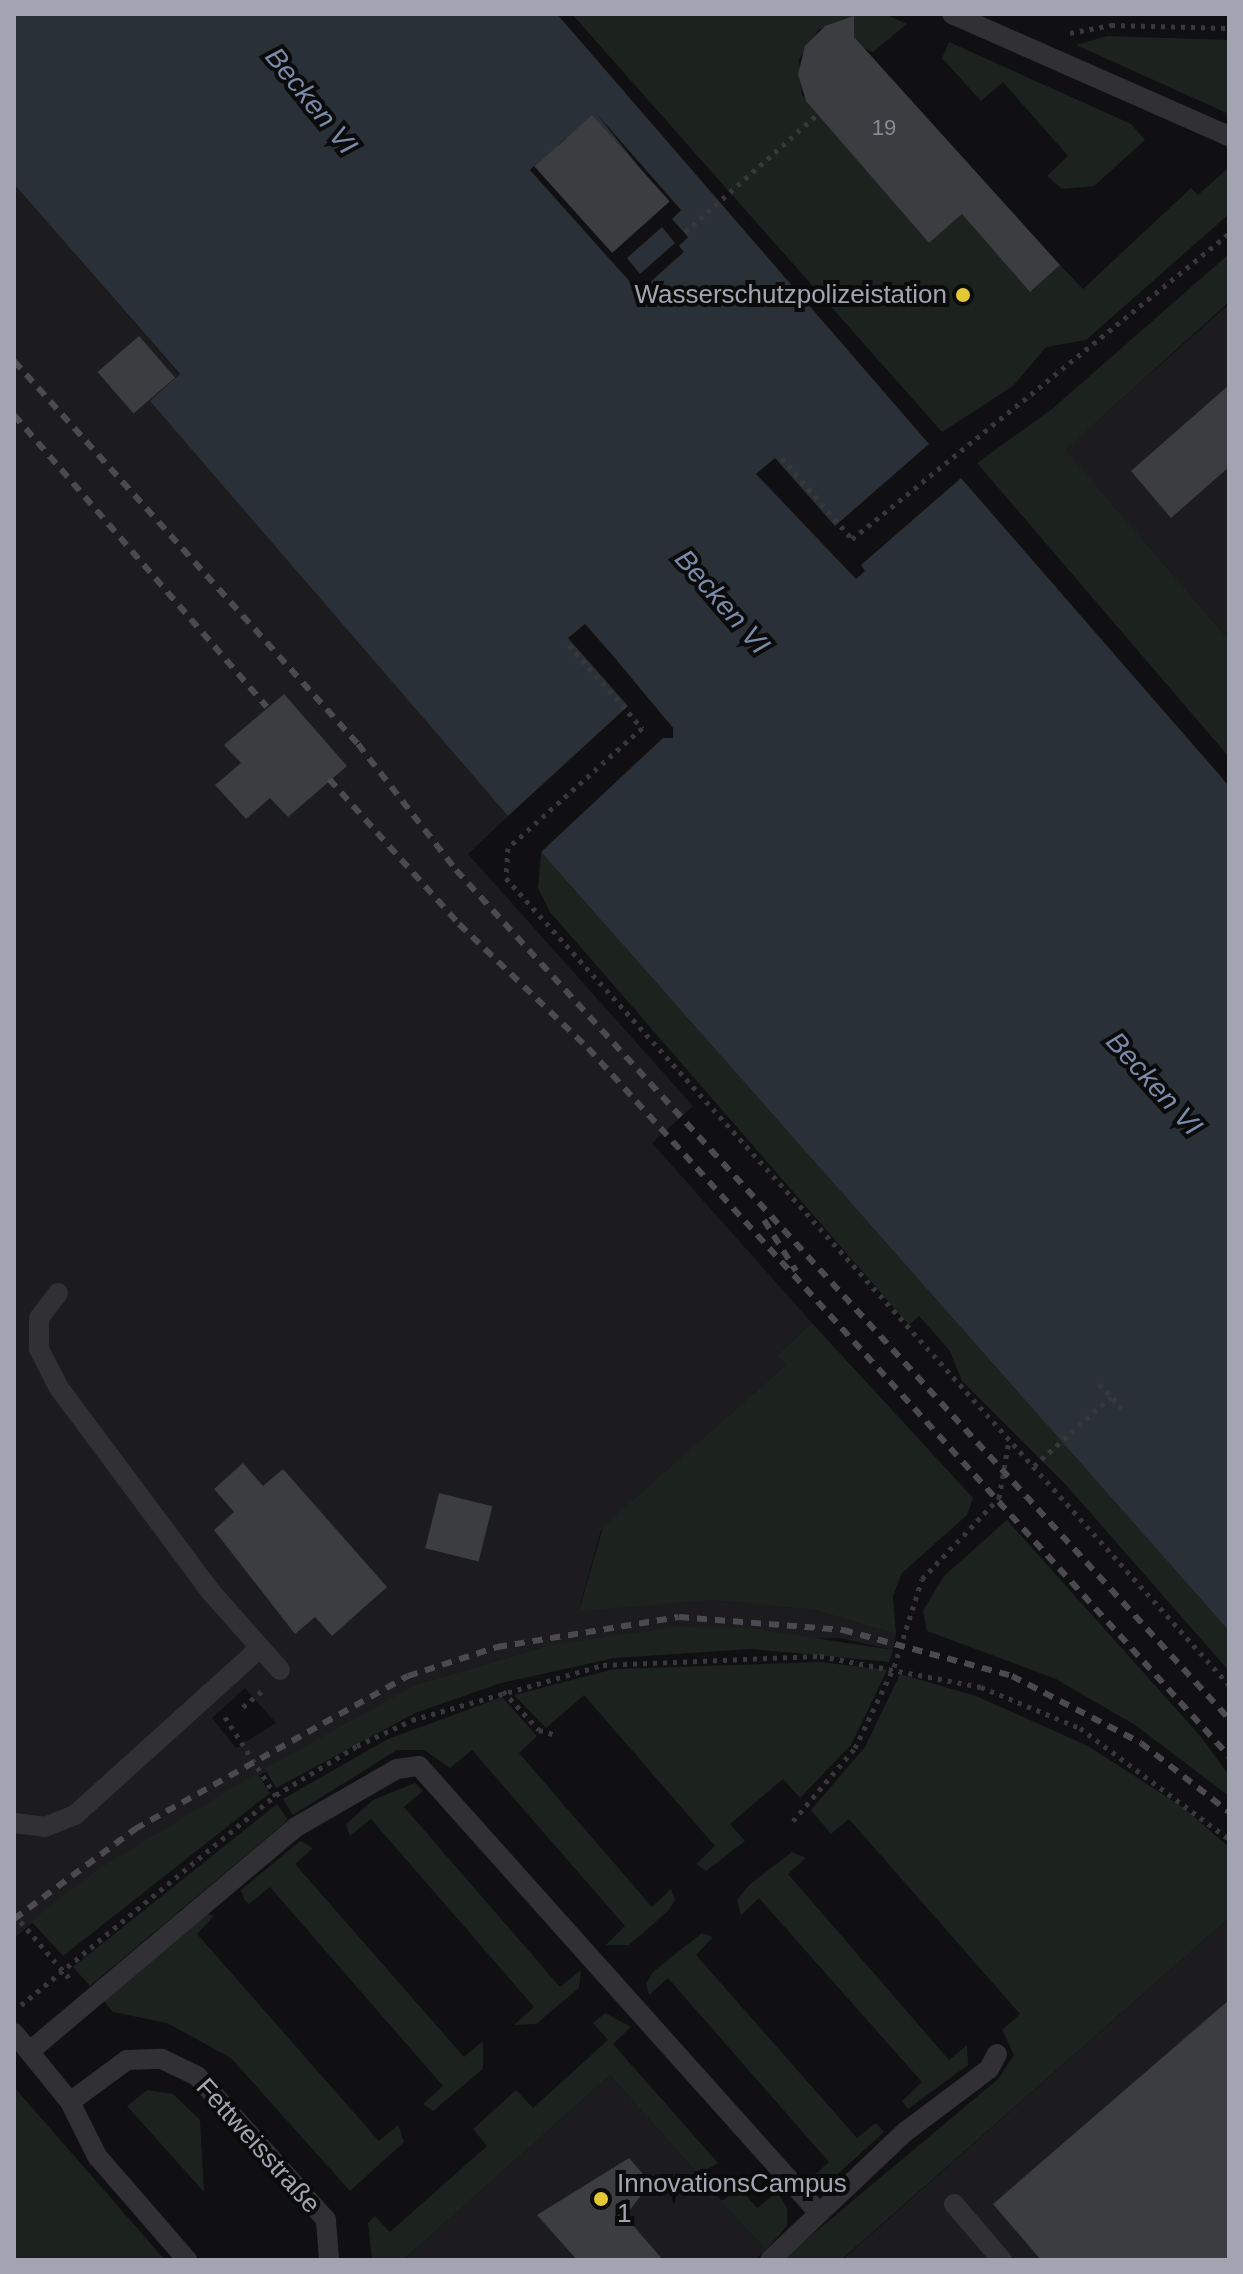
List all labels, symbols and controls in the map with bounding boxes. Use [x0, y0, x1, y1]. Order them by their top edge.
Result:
water label: Becken VI [258, 41, 364, 161]
house number: 19 [872, 115, 896, 141]
place label: Wasserschutzpolizeistation [634, 279, 947, 311]
marker: Wasserschutzpolizeistation [954, 286, 972, 304]
water label: Becken VI [667, 543, 777, 661]
water label: Becken VI [1099, 1025, 1209, 1143]
street label: Fettweisstraße [189, 2072, 327, 2220]
place label: InnovationsCampus 1 [617, 2168, 847, 2230]
marker: InnovationsCampus 1 [592, 2190, 610, 2208]

